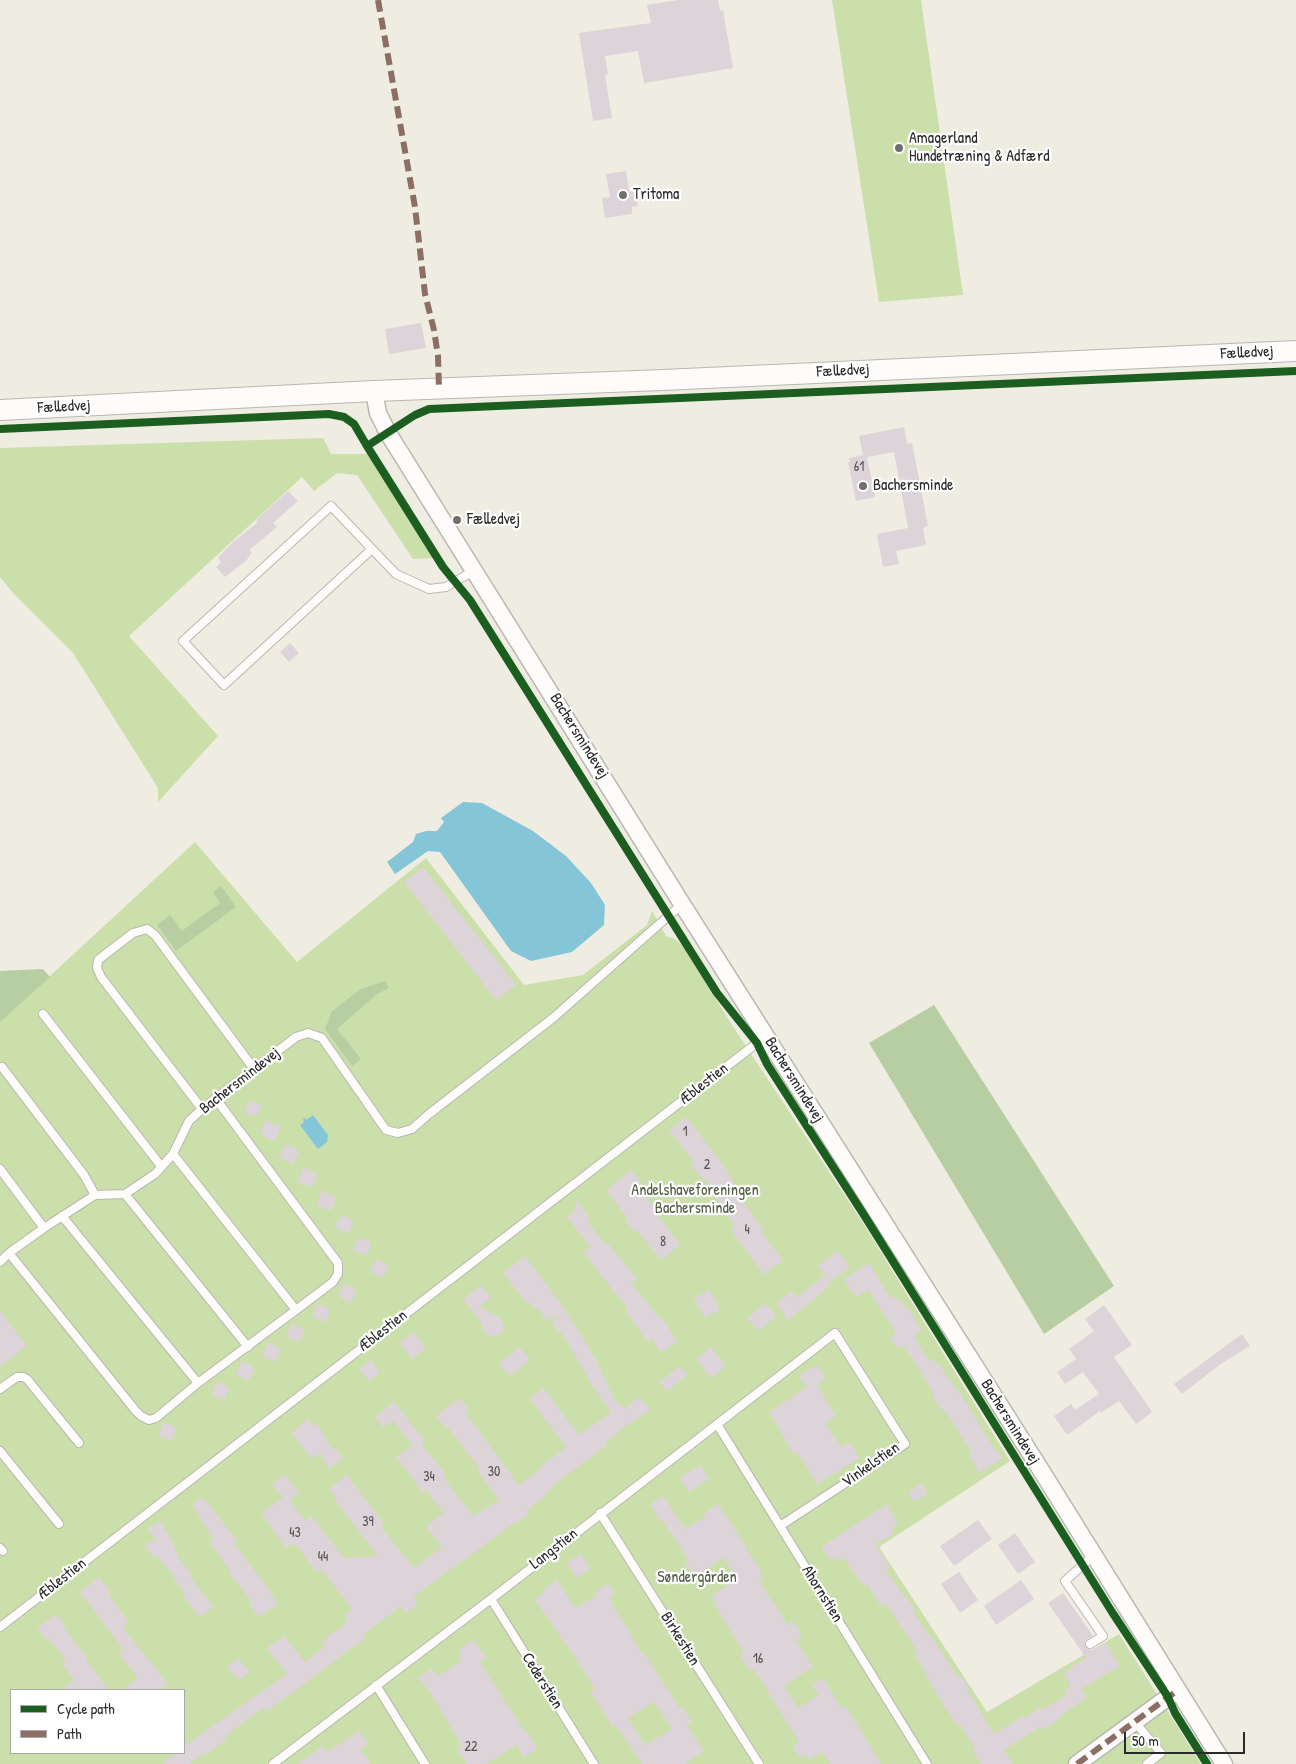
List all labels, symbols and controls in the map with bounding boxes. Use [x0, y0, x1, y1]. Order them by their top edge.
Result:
place label: Amagerland Hundetræning & Adfærd [909, 129, 1049, 167]
marker: Amagerland Hundetræning & Adfærd [893, 142, 905, 154]
place label: Tritoma [633, 185, 679, 205]
marker: Tritoma [617, 189, 629, 201]
street label: Fælledvej [1220, 342, 1274, 364]
street label: Fælledvej [816, 360, 870, 382]
street label: Fælledvej [37, 396, 91, 418]
house number: 61 [854, 459, 864, 475]
place label: Bachersminde [873, 476, 953, 496]
marker: Bachersminde [857, 480, 869, 492]
place label: Fælledvej [467, 510, 520, 530]
marker: Fælledvej [451, 514, 463, 526]
street label: Bachersmindevej [545, 690, 613, 782]
street label: Bachersmindevej [760, 1034, 828, 1126]
street label: Bachersmindevej [196, 1044, 284, 1118]
street label: Æblestien [676, 1059, 732, 1109]
house number: 1 [682, 1124, 688, 1140]
house number: 2 [704, 1157, 710, 1173]
park label: Andelshaveforeningen Bachersminde [631, 1181, 759, 1219]
house number: 4 [744, 1222, 750, 1238]
house number: 8 [660, 1234, 666, 1250]
street label: Æblestien [355, 1306, 411, 1356]
street label: Bachersmindevej [976, 1376, 1044, 1468]
street label: Vinkelstien [838, 1438, 904, 1492]
house number: 30 [488, 1464, 500, 1480]
house number: 34 [423, 1469, 435, 1485]
house number: 39 [362, 1514, 374, 1530]
street label: Langstien [526, 1524, 582, 1574]
house number: 43 [289, 1525, 301, 1541]
house number: 44 [318, 1549, 328, 1565]
street label: Æblestien [34, 1554, 90, 1604]
street label: Ahornstien [797, 1562, 847, 1626]
park label: Søndergården [657, 1568, 737, 1588]
street label: Birkestien [656, 1609, 704, 1669]
street label: Cederstien [517, 1649, 567, 1713]
house number: 16 [753, 1651, 763, 1667]
legend [10, 1689, 185, 1754]
text: Cycle path [57, 1698, 115, 1719]
scale bar [1126, 1722, 1247, 1754]
text: Path [57, 1723, 82, 1744]
text: 50 m [1132, 1730, 1159, 1751]
house number: 22 [464, 1739, 478, 1755]

